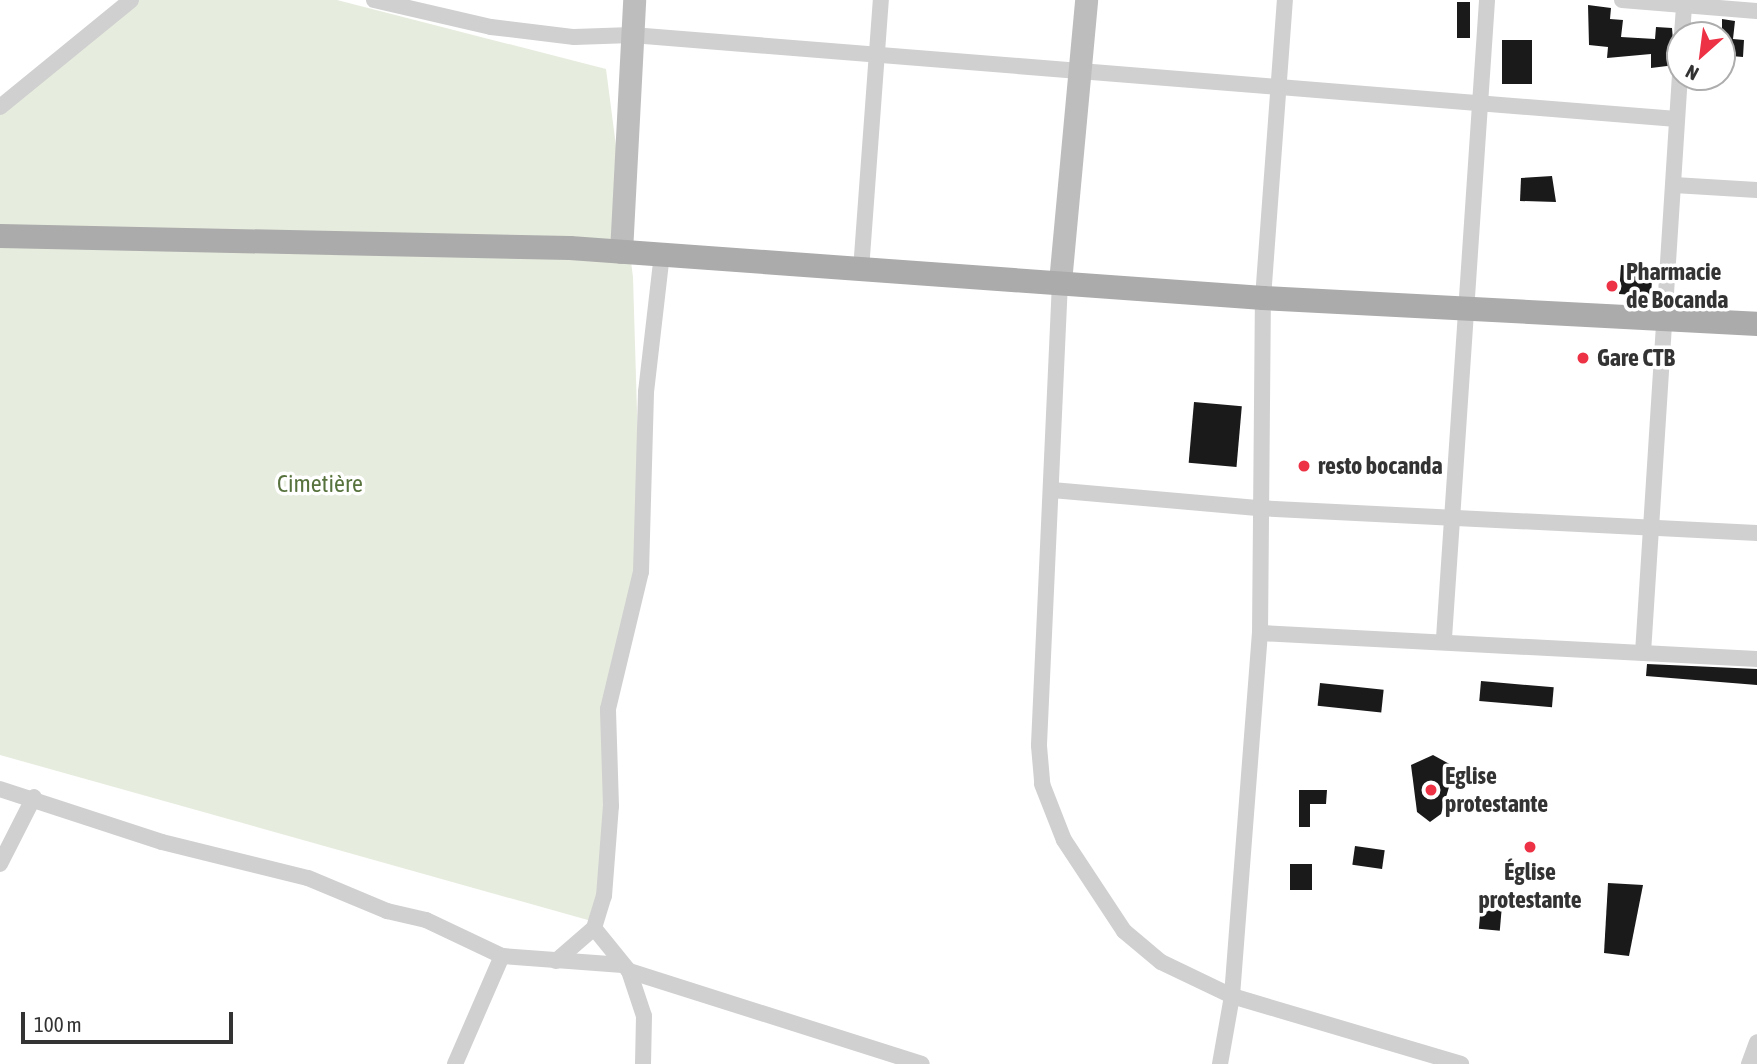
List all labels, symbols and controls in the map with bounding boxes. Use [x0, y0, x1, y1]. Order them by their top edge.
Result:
north arrow [1666, 21, 1736, 91]
text: N [1682, 60, 1702, 85]
place label: Pharmacie de Bocanda [1626, 258, 1728, 314]
marker: Pharmacie de Bocanda [1604, 278, 1620, 294]
place label: Gare CTB [1597, 344, 1675, 372]
marker: Gare CTB [1575, 350, 1591, 366]
place label: resto bocanda [1318, 452, 1443, 480]
marker: resto bocanda [1296, 458, 1312, 474]
park label: Cimetière [277, 470, 363, 498]
place label: Eglise protestante [1445, 762, 1548, 818]
marker: Eglise protestante [1423, 782, 1439, 798]
marker: Église protestante [1522, 839, 1538, 855]
place label: Église protestante [1478, 858, 1582, 914]
scale bar [24, 998, 236, 1042]
text: 100 m [34, 1012, 82, 1036]

